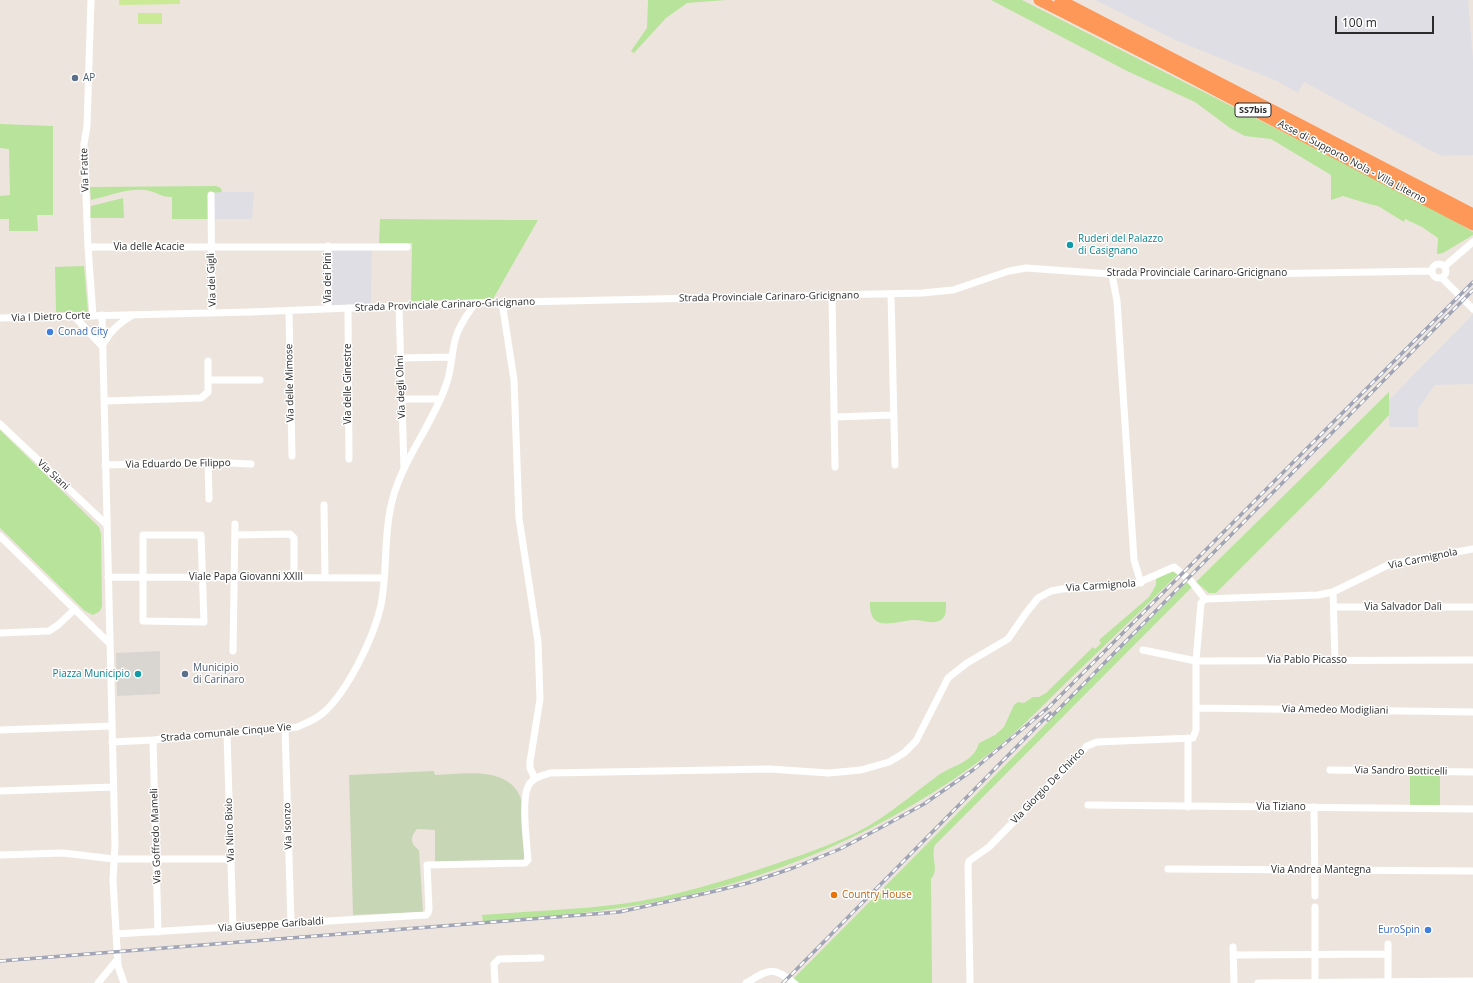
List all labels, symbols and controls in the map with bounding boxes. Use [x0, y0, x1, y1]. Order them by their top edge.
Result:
scale bar [1337, 8, 1436, 34]
text: 100 m [1342, 14, 1377, 31]
place label: AP [83, 72, 95, 84]
marker: AP [70, 73, 80, 83]
road number: SS7bis [1235, 103, 1271, 117]
street label: Asse di Supporto Nola - Villa Literno [1276, 118, 1428, 206]
street label: Via Fratte [78, 148, 92, 192]
place label: Ruderi del Palazzo di Casignano [1078, 233, 1163, 256]
marker: Ruderi del Palazzo di Casignano [1065, 240, 1075, 250]
street label: Via delle Acacie [113, 241, 185, 253]
street label: Via dei Gigli [205, 253, 219, 307]
street label: Via dei Pini [322, 253, 334, 303]
street label: Strada Provinciale Carinaro-Gricignano [1107, 267, 1287, 279]
street label: Strada Provinciale Carinaro-Gricignano [679, 289, 859, 305]
street label: Strada Provinciale Carinaro-Gricignano [355, 296, 535, 314]
street label: Via I Dietro Corte [11, 310, 91, 324]
place label: Conad City [58, 326, 108, 338]
marker: Conad City [45, 327, 55, 337]
street label: Via delle Mimose [283, 343, 297, 423]
street label: Via delle Ginestre [342, 343, 354, 425]
street label: Via degli Olmi [394, 355, 408, 419]
street label: Via Siani [35, 457, 71, 493]
street label: Via Eduardo De Filippo [125, 457, 231, 471]
street label: Via Carmignola [1388, 546, 1458, 572]
street label: Viale Papa Giovanni XXIII [189, 571, 303, 583]
street label: Via Carmignola [1066, 578, 1136, 594]
street label: Via Salvador Dalì [1364, 601, 1442, 613]
street label: Via Pablo Picasso [1267, 654, 1347, 666]
place label: Municipio di Carinaro [193, 662, 244, 686]
place label: Piazza Municipio [53, 668, 130, 680]
marker: Piazza Municipio [133, 669, 143, 679]
marker: Municipio di Carinaro [180, 669, 190, 679]
street label: Via Amedeo Modigliani [1282, 703, 1388, 717]
street label: Strada comunale Cinque Vie [160, 721, 292, 745]
street label: Via Giorgio De Chirico [1009, 746, 1087, 826]
street label: Via Sandro Botticelli [1355, 764, 1447, 778]
street label: Via Goffredo Mameli [148, 788, 164, 884]
street label: Via Nino Bixio [223, 798, 237, 862]
street label: Via Tiziano [1256, 801, 1306, 813]
street label: Via Isonzo [281, 802, 295, 850]
street label: Via Andrea Mantegna [1271, 864, 1371, 876]
place label: Country House [842, 889, 912, 901]
marker: Country House [829, 890, 839, 900]
street label: Via Giuseppe Garibaldi [218, 915, 324, 935]
place label: EuroSpin [1378, 924, 1420, 936]
marker: EuroSpin [1423, 925, 1433, 935]

